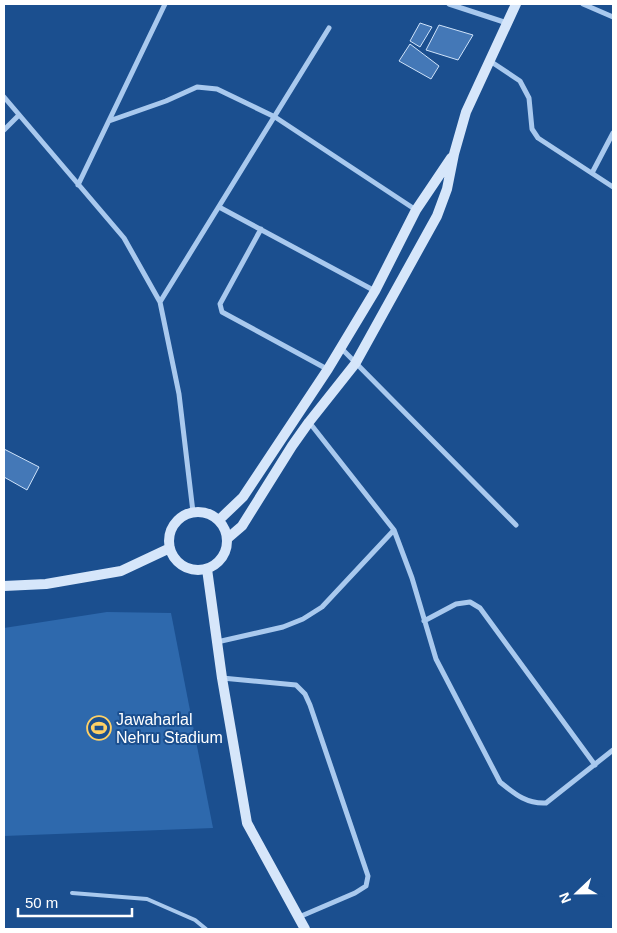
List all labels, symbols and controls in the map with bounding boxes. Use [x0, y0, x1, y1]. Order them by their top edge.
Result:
place label: Jawaharlal Nehru Stadium [116, 711, 223, 746]
sports icon: Jawaharlal Nehru Stadium [86, 715, 112, 741]
north arrow [552, 868, 602, 918]
scale bar [18, 886, 131, 918]
text: N [556, 890, 574, 906]
text: 50 m [25, 894, 58, 911]

